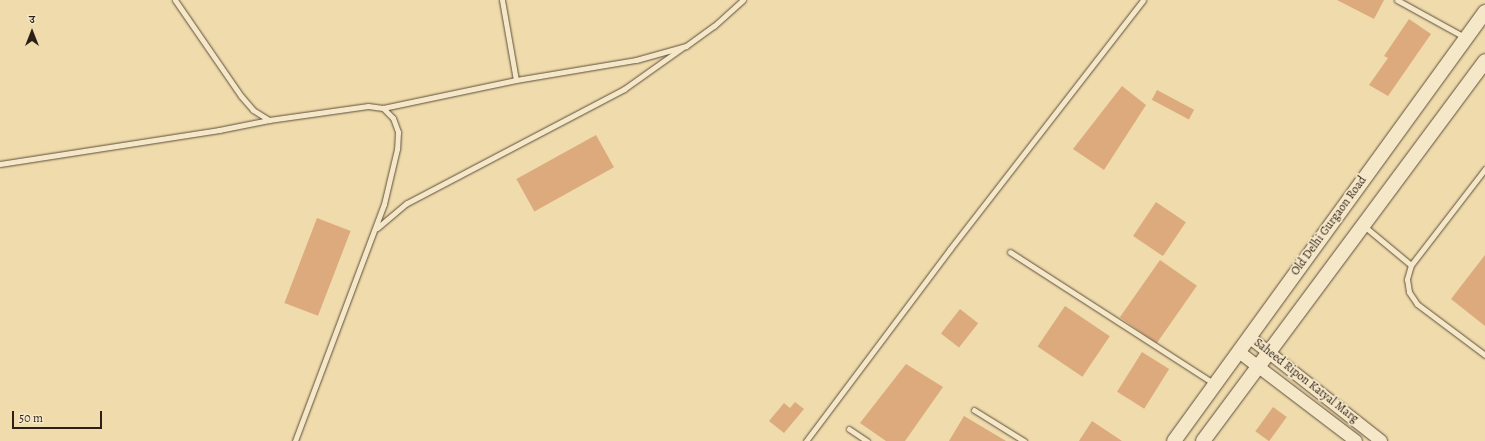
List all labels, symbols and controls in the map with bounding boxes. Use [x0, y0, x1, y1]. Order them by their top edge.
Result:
north arrow [12, 12, 52, 52]
text: उ [29, 12, 35, 27]
street label: Old Delhi Gurgaon Road [1288, 174, 1370, 278]
street label: Saheed Ripon Katyal Marg [1251, 336, 1361, 426]
scale bar [14, 403, 104, 429]
text: 50 m [19, 410, 43, 426]

